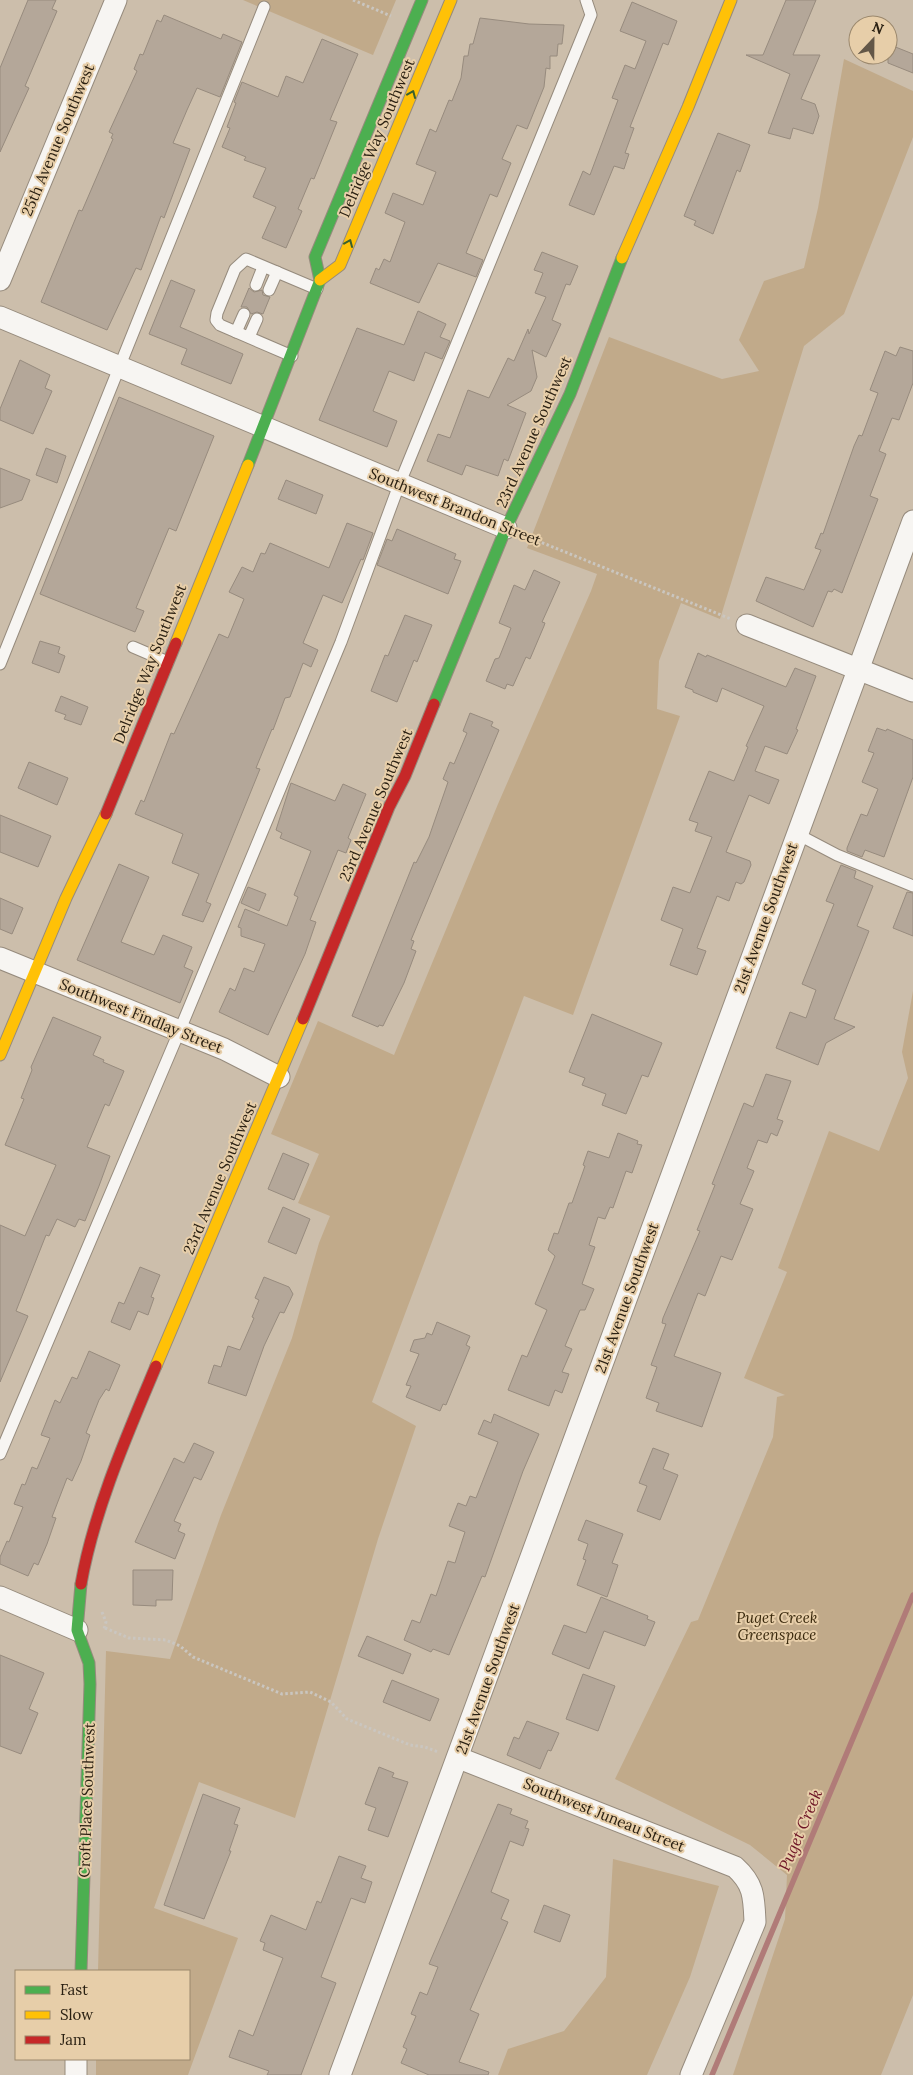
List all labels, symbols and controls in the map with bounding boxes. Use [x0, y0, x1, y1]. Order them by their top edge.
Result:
north arrow [848, 15, 898, 65]
text: N [869, 18, 886, 38]
street label: Delridge Way Southwest [334, 55, 419, 220]
street label: 25th Avenue Southwest [17, 61, 98, 219]
one-way arrow [406, 90, 416, 98]
one-way arrow [343, 239, 353, 248]
street label: 23rd Avenue Southwest [492, 353, 576, 511]
street label: Southwest Brandon Street [367, 463, 544, 550]
street label: Delridge Way Southwest [109, 581, 190, 747]
street label: 23rd Avenue Southwest [335, 725, 416, 884]
street label: 21st Avenue Southwest [729, 840, 802, 996]
street label: Southwest Findlay Street [57, 974, 226, 1057]
street label: 23rd Avenue Southwest [179, 1098, 260, 1257]
street label: 21st Avenue Southwest [590, 1220, 663, 1376]
street label: 21st Avenue Southwest [451, 1601, 524, 1757]
park label: Puget Creek Greenspace [736, 1608, 818, 1644]
street label: Croft Place Southwest [74, 1722, 99, 1878]
street label: Southwest Juneau Street [521, 1773, 688, 1856]
water label: Puget Creek [774, 1786, 826, 1874]
legend [15, 1970, 190, 2060]
text: Fast [60, 1980, 88, 1999]
text: Slow [60, 2005, 93, 2024]
text: Jam [59, 2030, 87, 2049]

